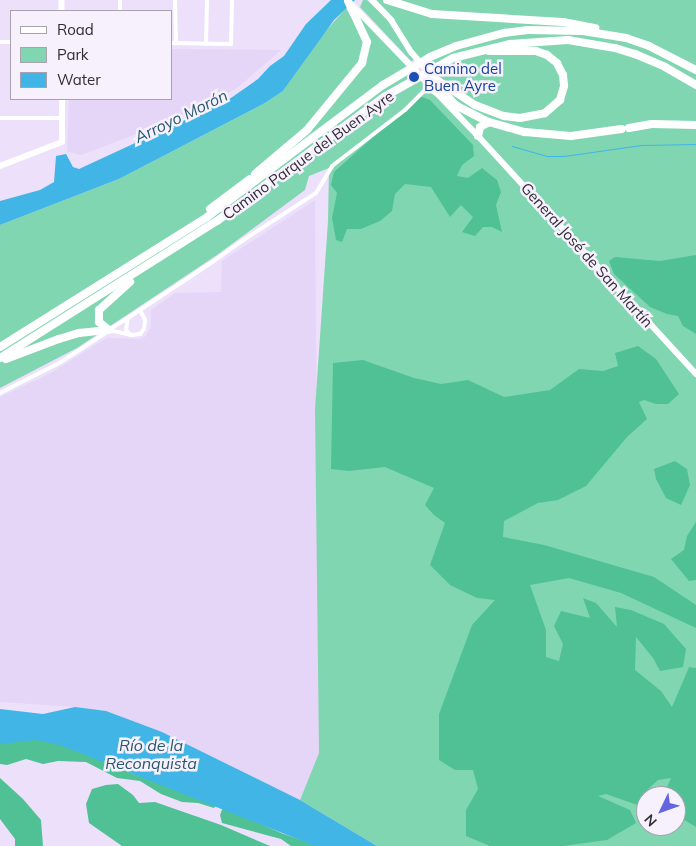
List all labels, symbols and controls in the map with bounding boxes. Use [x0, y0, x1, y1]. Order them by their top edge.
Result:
legend [10, 10, 172, 100]
text: Road [57, 20, 94, 39]
text: Park [57, 45, 89, 64]
place label: Camino del Buen Ayre [424, 59, 502, 94]
text: Water [57, 70, 101, 89]
marker: Camino del Buen Ayre [408, 71, 420, 83]
water label: Arroyo Morón [131, 85, 231, 147]
street label: Camino Parque del Buen Ayre [219, 87, 397, 223]
street label: General José de San Martín [517, 179, 657, 331]
water label: Río de la Reconquista [105, 735, 197, 773]
north arrow [636, 786, 686, 836]
text: N [640, 810, 661, 830]

